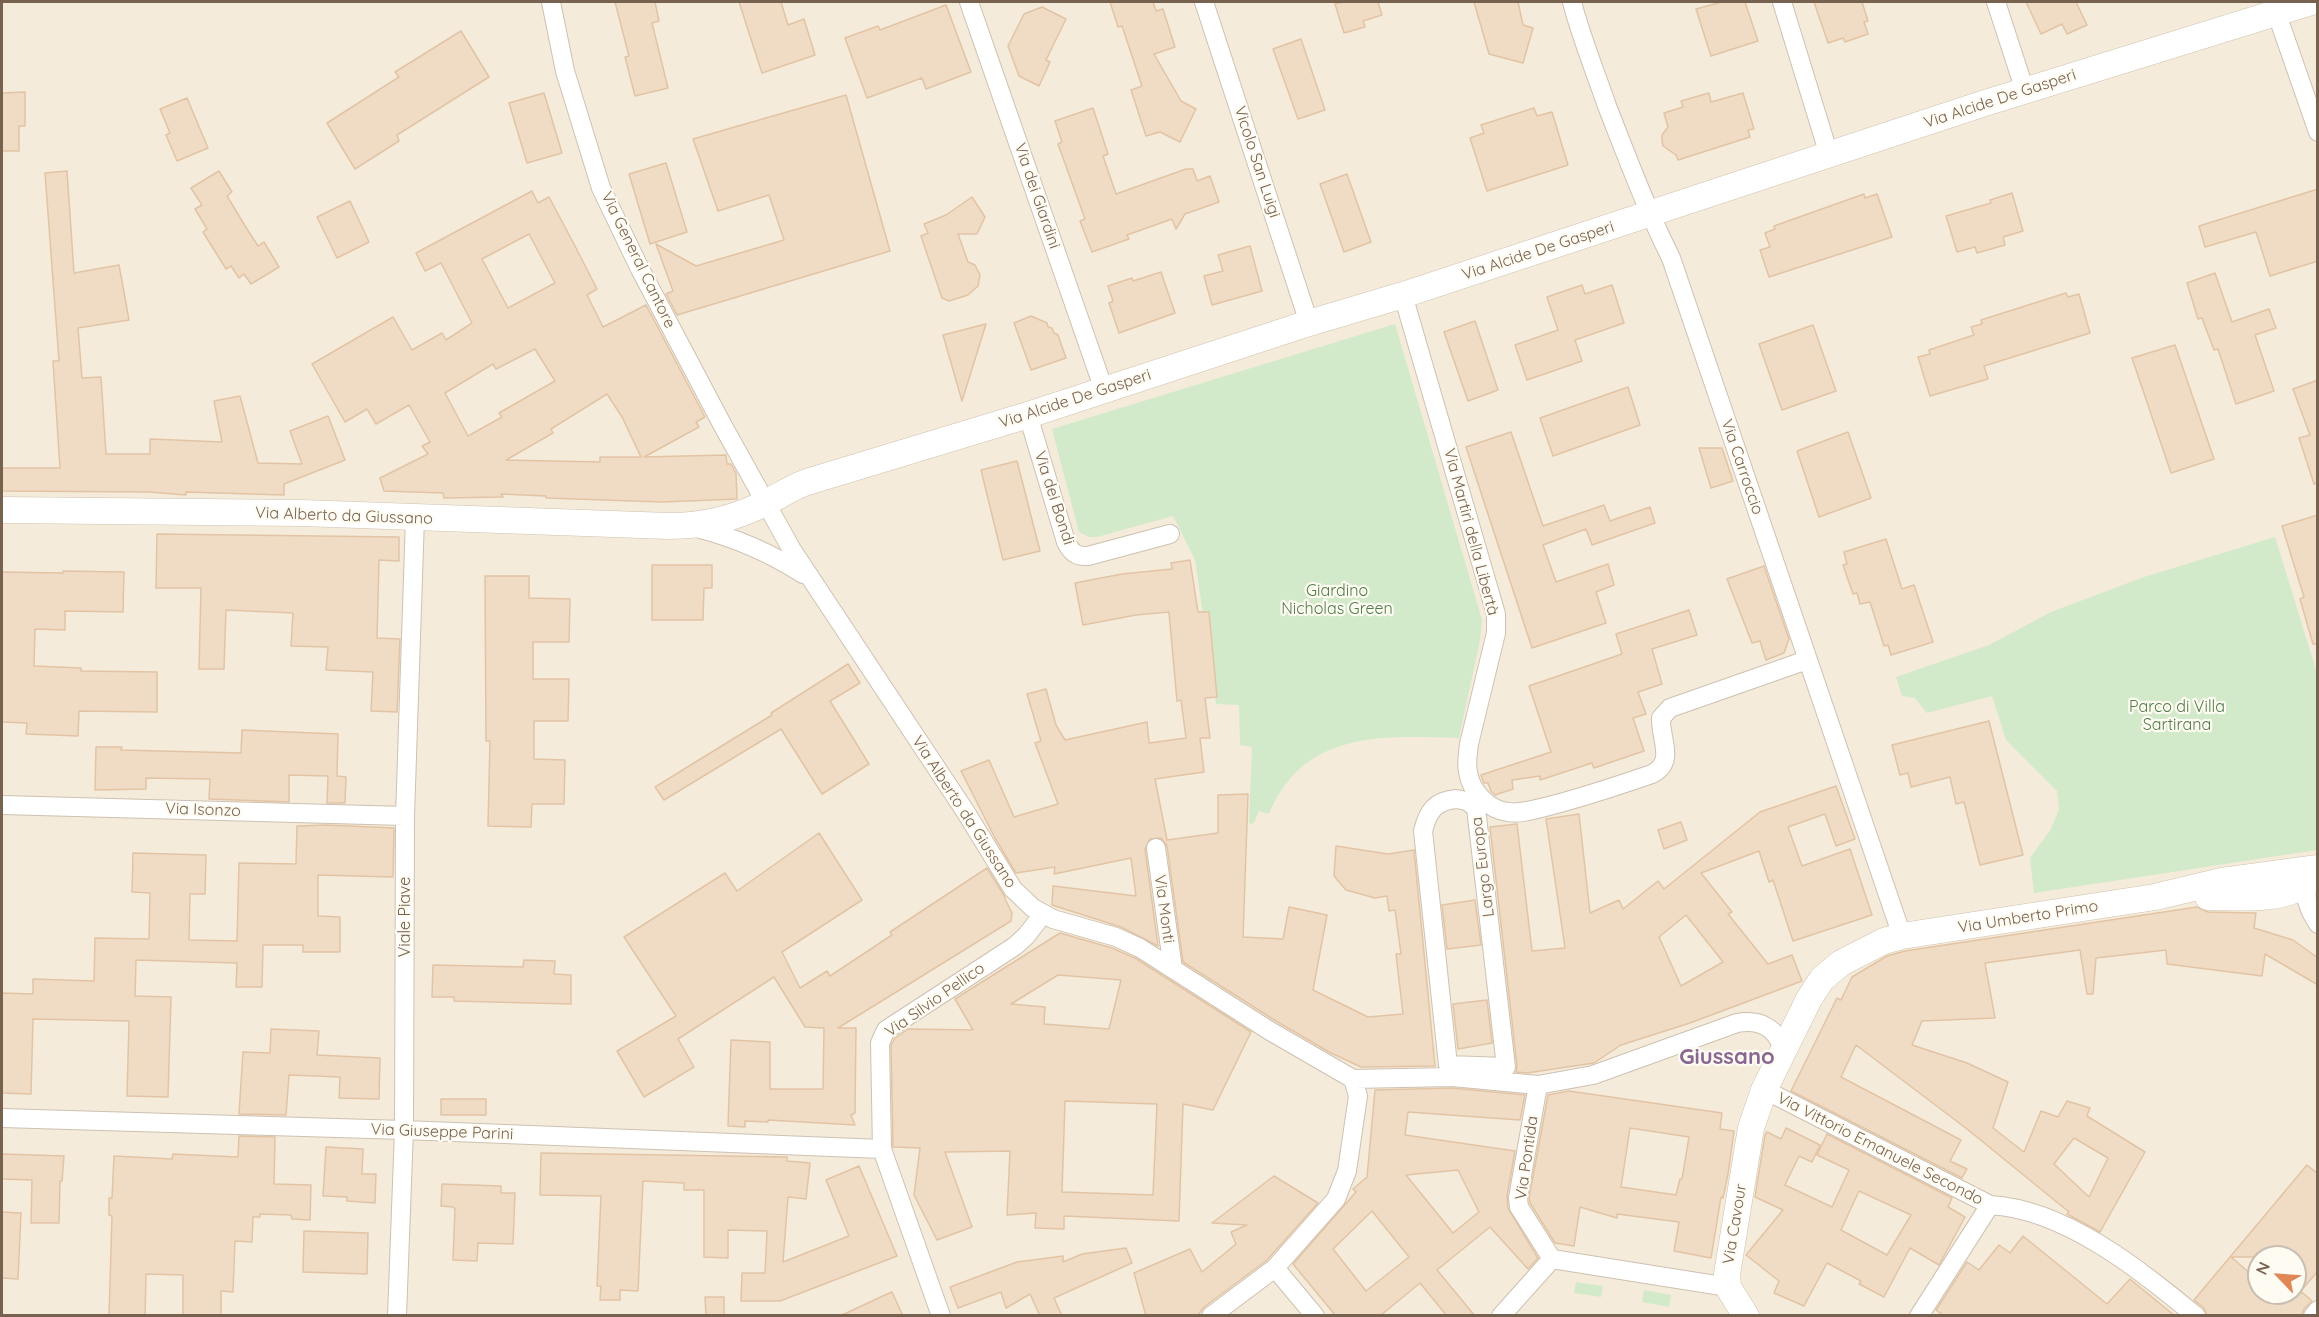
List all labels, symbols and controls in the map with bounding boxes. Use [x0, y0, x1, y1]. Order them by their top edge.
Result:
street label: Via Alcide De Gasperi [1922, 65, 2078, 133]
street label: Vicolo San Luigi [1230, 104, 1284, 220]
street label: Via dei Giardini [1010, 141, 1064, 251]
street label: Via General Cantore [597, 189, 679, 331]
street label: Via Alcide De Gasperi [1460, 217, 1616, 285]
street label: Via Alcide De Gasperi [997, 365, 1153, 433]
street label: Via Carroccio [1717, 417, 1767, 517]
street label: Via Martiri della Libertà [1439, 446, 1503, 618]
street label: Via dei Bondi [1030, 449, 1078, 547]
street label: Via Alberto da Giussano [255, 503, 433, 529]
park label: Giardino Nicholas Green [1281, 581, 1393, 619]
park label: Parco di Villa Sartirana [2129, 697, 2225, 735]
street label: Via Alberto da Giussano [908, 732, 1020, 892]
street label: Via Isonzo [165, 799, 241, 821]
street label: Largo Europa [1467, 816, 1499, 918]
street label: Via Monti [1150, 873, 1178, 945]
street label: Viale Piave [395, 877, 415, 957]
street label: Via Umberto Primo [1956, 896, 2100, 938]
street label: Via Silvio Pellico [882, 959, 988, 1041]
district label: Giussano [1679, 1044, 1775, 1070]
street label: Via Vittorio Emanuele Secondo [1774, 1089, 1986, 1209]
street label: Via Pontida [1512, 1115, 1542, 1201]
street label: Via Giuseppe Parini [370, 1120, 514, 1144]
street label: Via Cavour [1719, 1182, 1751, 1266]
north arrow [2247, 1245, 2307, 1305]
text: N [2251, 1259, 2274, 1278]

